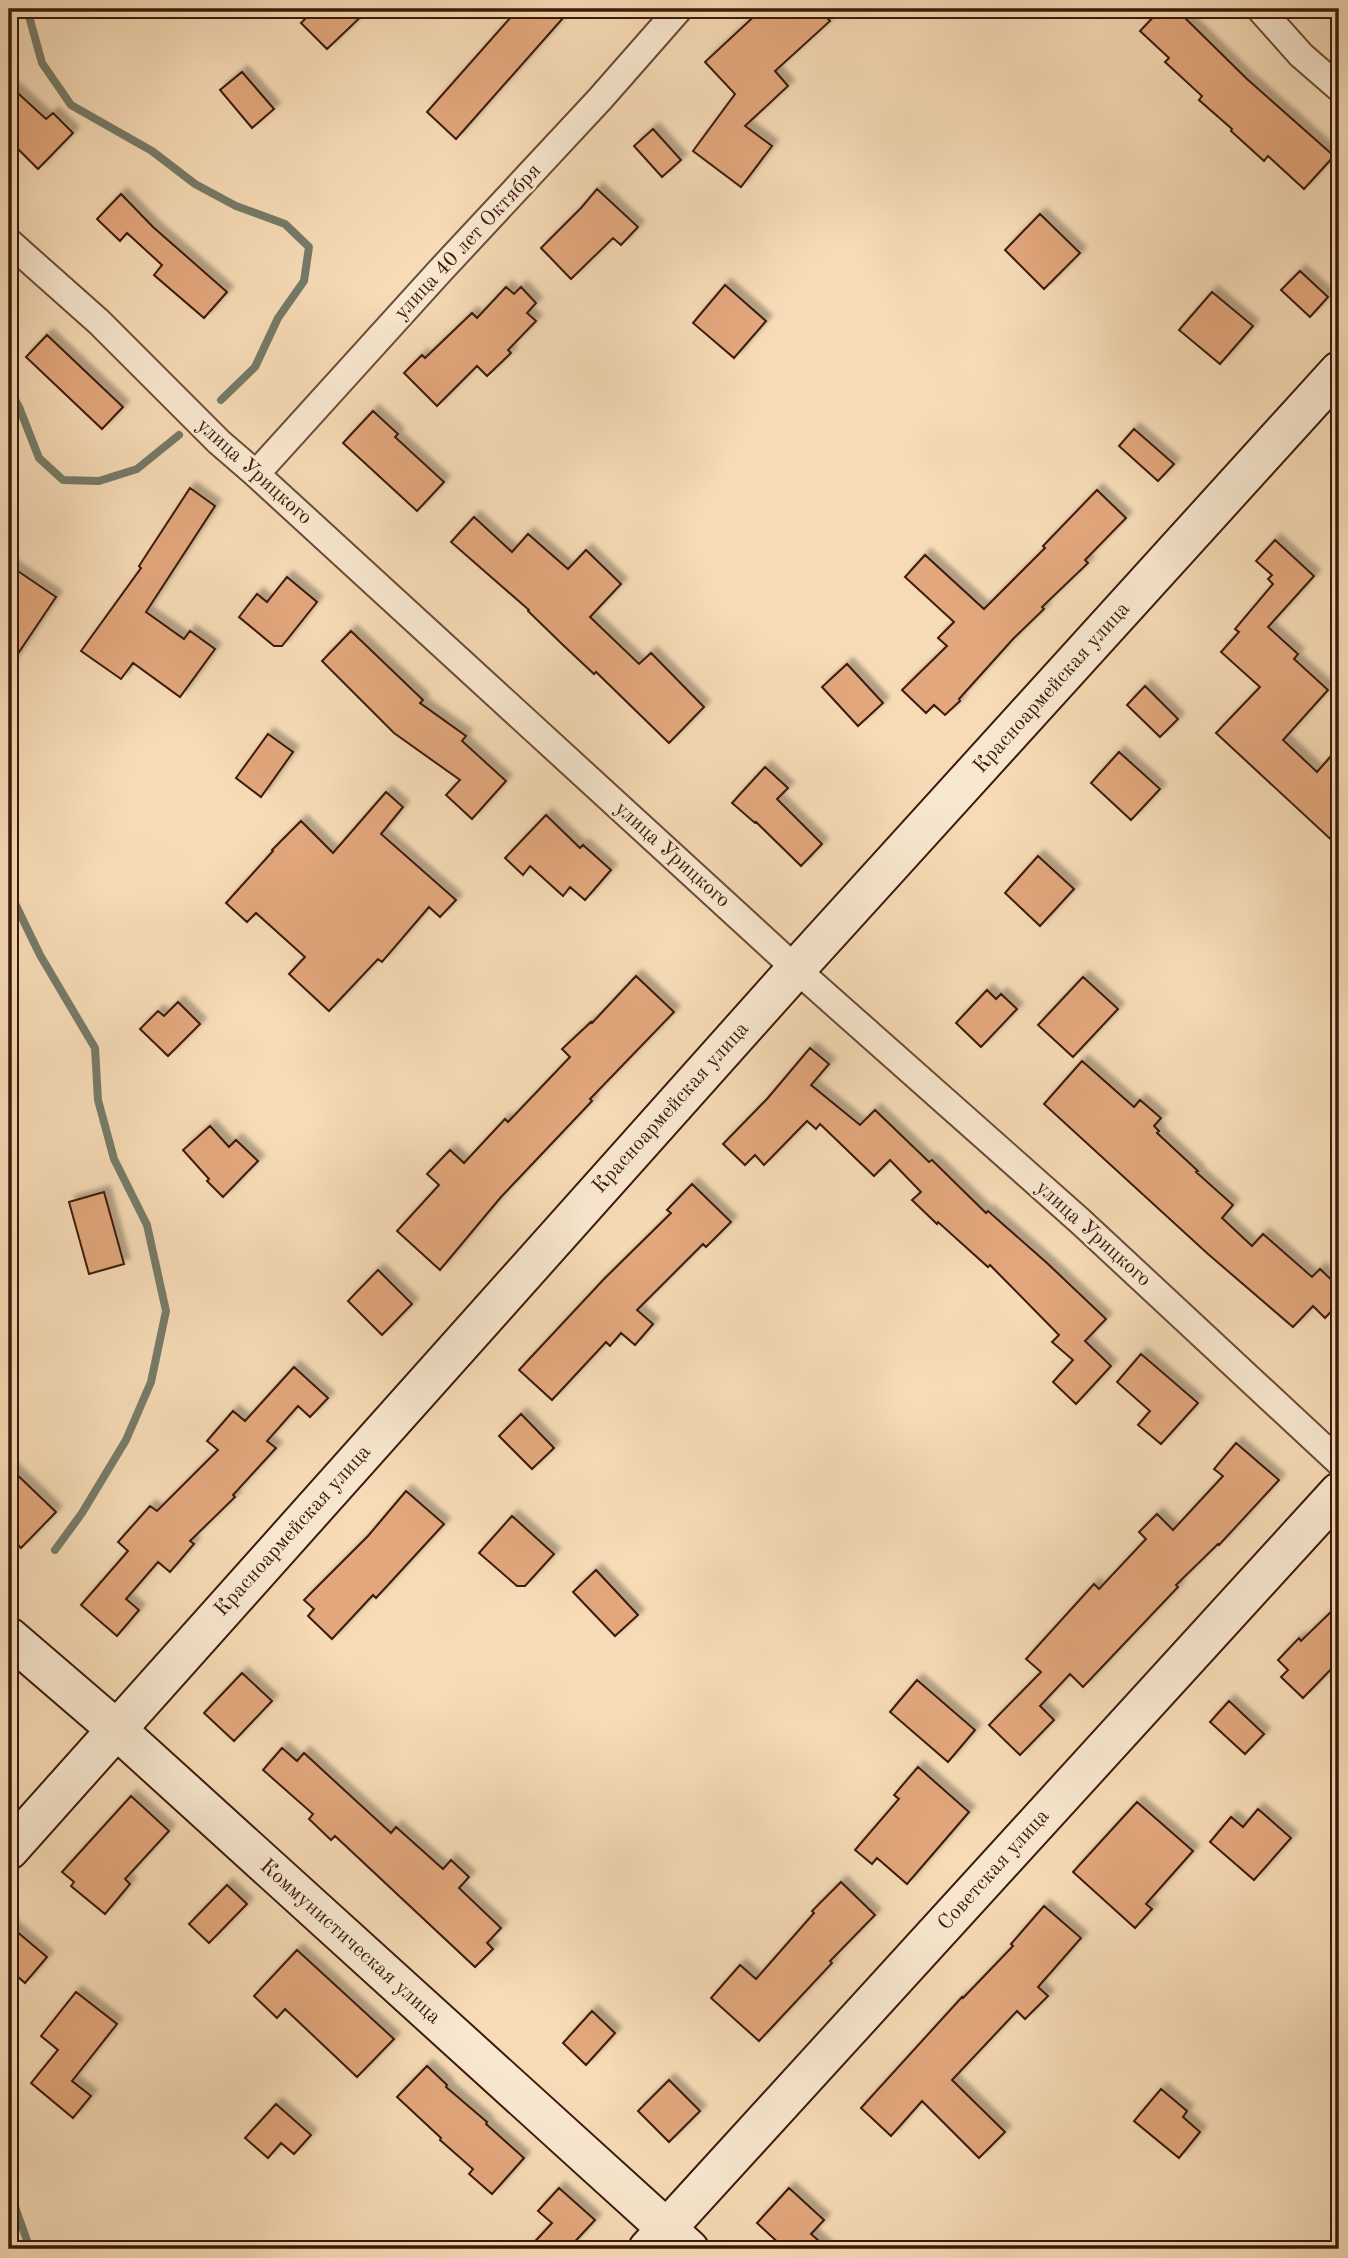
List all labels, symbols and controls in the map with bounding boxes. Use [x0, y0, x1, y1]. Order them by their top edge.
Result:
street label: улица 40 лет Октября [391, 160, 545, 324]
street label: улица Урицкого [192, 415, 316, 529]
street label: Красноармейская улица [970, 598, 1134, 778]
street label: улица Урицкого [610, 798, 734, 912]
street label: Красноармейская улица [589, 1018, 753, 1198]
street label: улица Урицкого [1031, 1177, 1155, 1291]
street label: Красноармейская улица [211, 1441, 375, 1621]
street label: Советская улица [934, 1805, 1054, 1935]
street label: Коммунистическая улица [256, 1856, 444, 2028]

